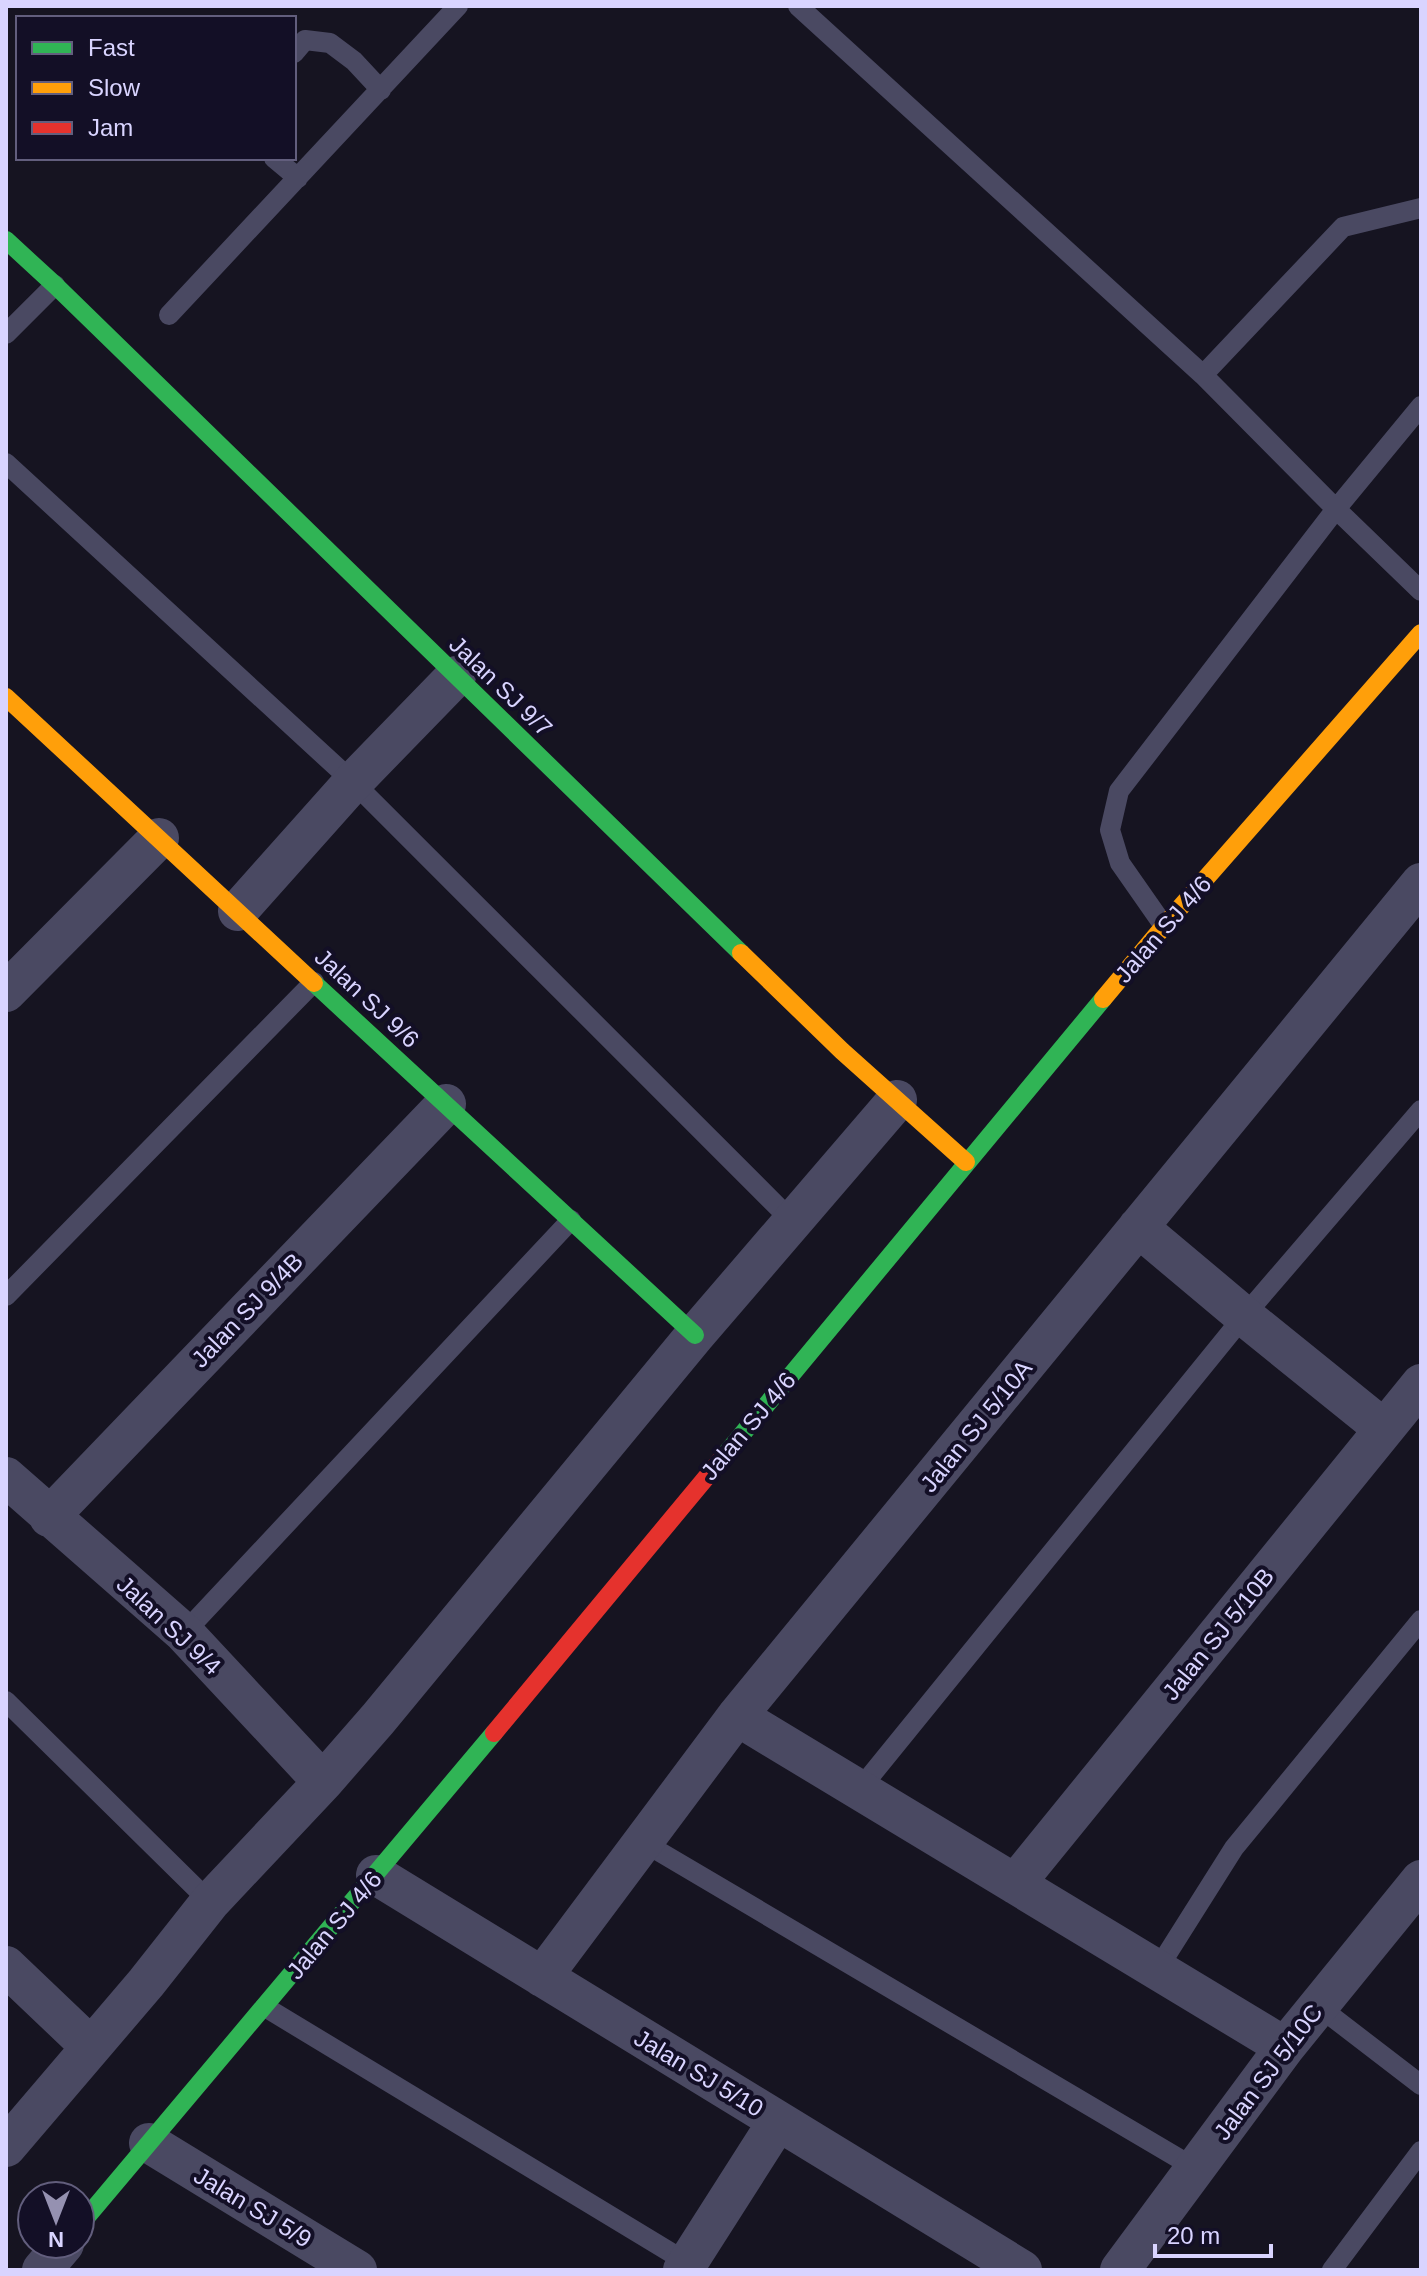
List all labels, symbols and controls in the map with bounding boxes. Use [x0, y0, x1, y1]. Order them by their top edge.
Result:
legend [16, 16, 296, 160]
text: Fast [88, 34, 135, 61]
text: Slow [88, 74, 141, 101]
text: Jam [88, 114, 133, 141]
street label: Jalan SJ 9/7 [444, 630, 558, 742]
street label: Jalan SJ 4/6 [1109, 870, 1217, 988]
street label: Jalan SJ 9/6 [309, 943, 425, 1053]
street label: Jalan SJ 9/4B [186, 1247, 308, 1373]
street label: Jalan SJ 5/10A [915, 1355, 1037, 1497]
street label: Jalan SJ 4/6 [695, 1367, 801, 1485]
street label: Jalan SJ 5/10B [1157, 1563, 1279, 1705]
street label: Jalan SJ 9/4 [111, 1570, 227, 1680]
street label: Jalan SJ 4/6 [281, 1866, 387, 1984]
street label: Jalan SJ 5/10C [1208, 1999, 1328, 2145]
street label: Jalan SJ 5/10 [630, 2024, 768, 2122]
street label: Jalan SJ 5/9 [189, 2161, 317, 2253]
north arrow [16, 2180, 96, 2260]
scale bar [1155, 2208, 1271, 2258]
text: 20 m [1167, 2222, 1220, 2249]
text: N [48, 2227, 64, 2252]

